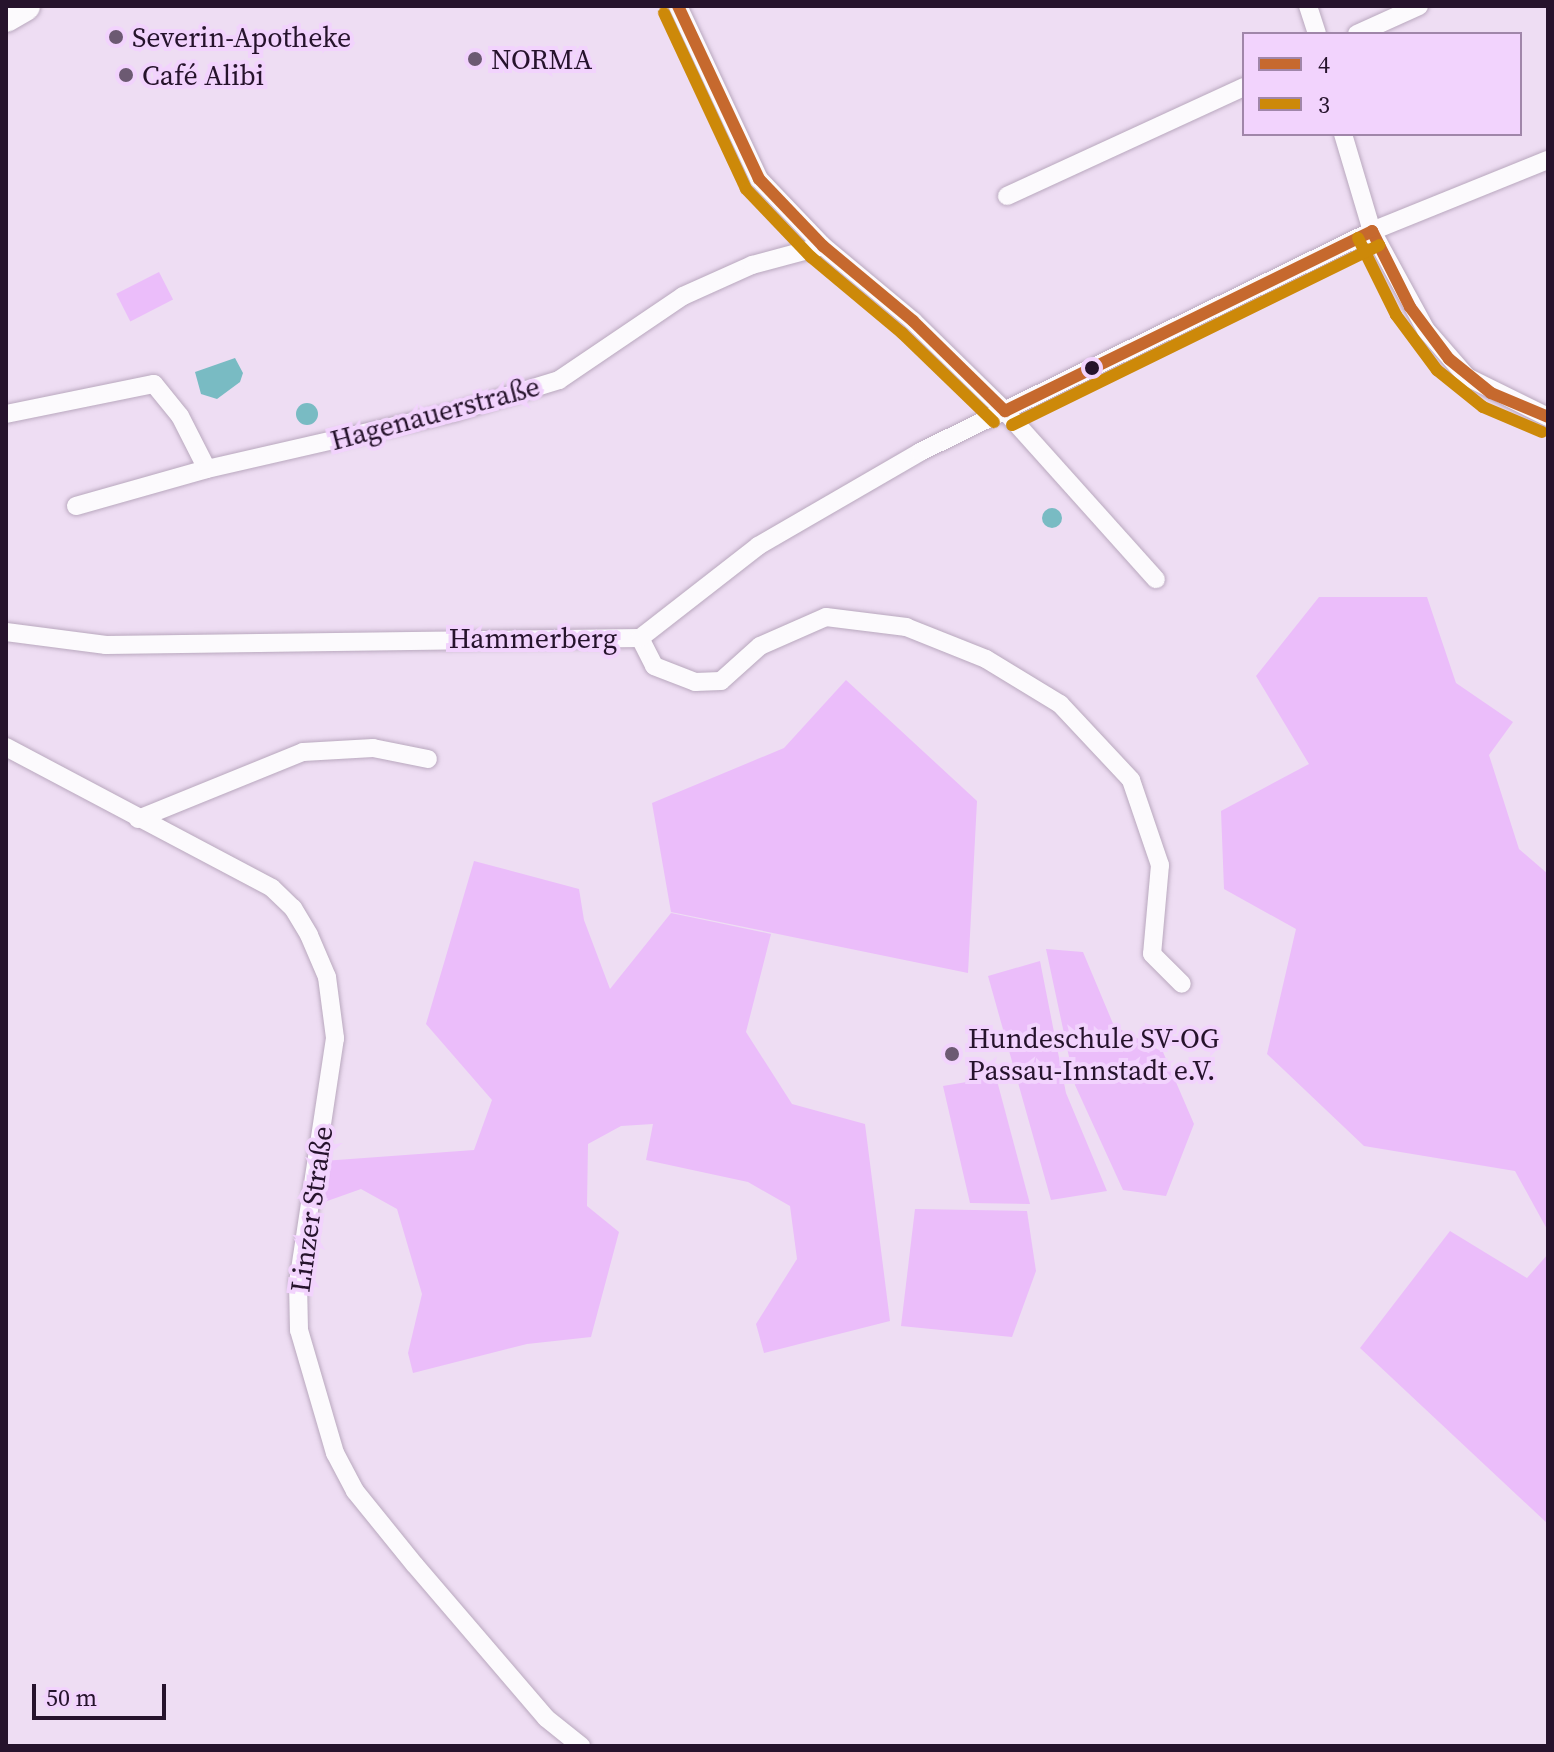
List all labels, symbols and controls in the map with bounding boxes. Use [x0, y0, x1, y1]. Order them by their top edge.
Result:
place label: Severin-Apotheke [132, 20, 351, 54]
marker: Severin-Apotheke [107, 28, 125, 46]
legend [1242, 32, 1522, 136]
place label: NORMA [491, 42, 592, 76]
text: 4 [1318, 48, 1330, 81]
marker: NORMA [466, 50, 484, 68]
place label: Café Alibi [142, 58, 264, 92]
marker: Café Alibi [117, 66, 135, 84]
text: 3 [1318, 88, 1330, 121]
unlabelled marker [1084, 360, 1100, 376]
street label: Hagenauerstraße [327, 369, 543, 457]
street label: Hammerberg [449, 621, 617, 655]
place label: Hundeschule SV-OG Passau-Innstadt e.V. [968, 1021, 1219, 1087]
marker: Hundeschule SV-OG Passau-Innstadt e.V. [943, 1045, 961, 1063]
street label: Linzer Straße [283, 1124, 339, 1294]
scale bar [36, 1668, 170, 1718]
text: 50 m [46, 1681, 97, 1714]

